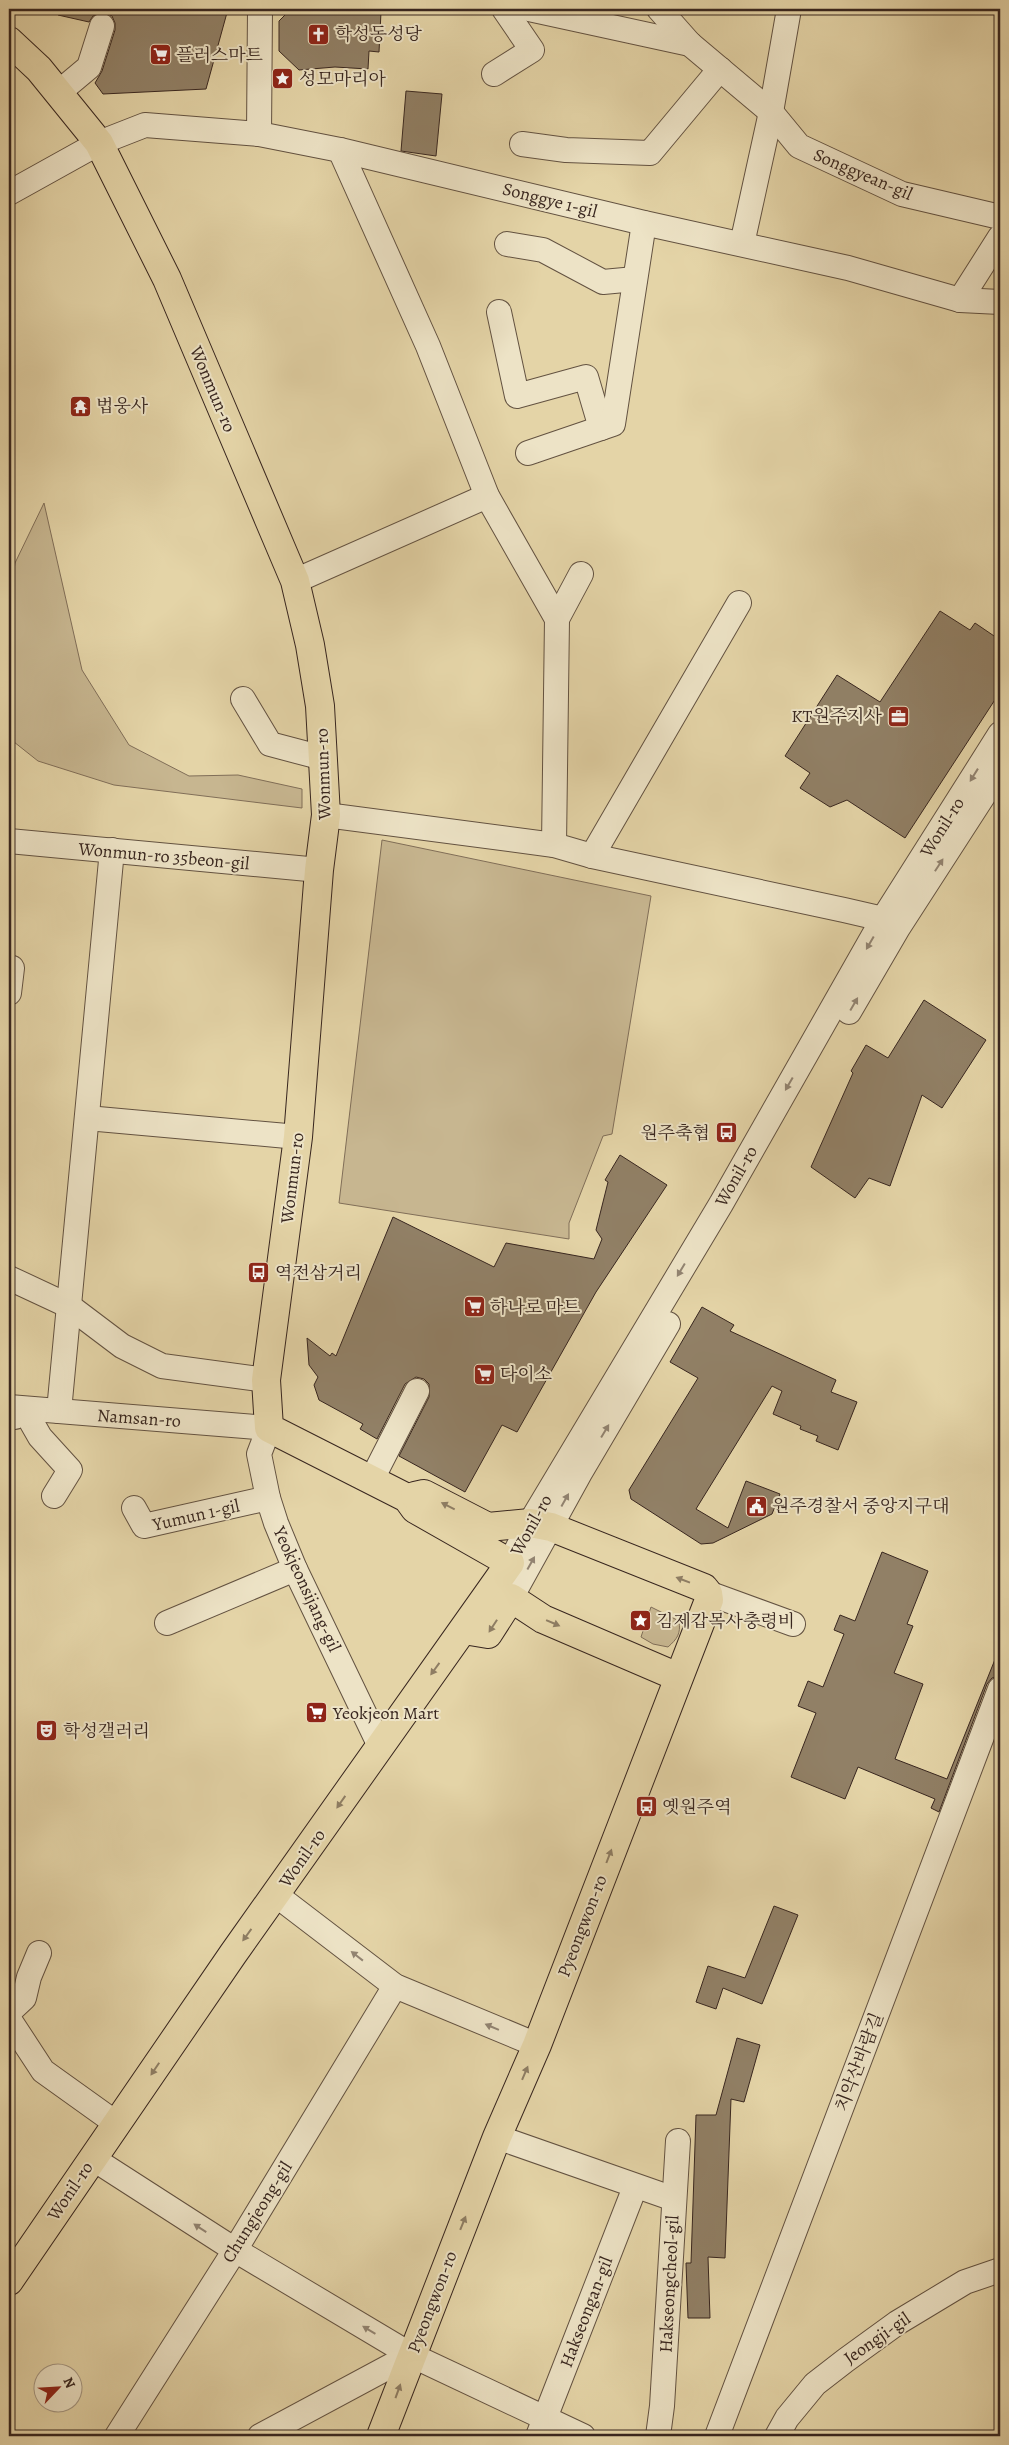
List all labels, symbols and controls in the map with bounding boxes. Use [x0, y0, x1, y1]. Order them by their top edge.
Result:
church icon: 학성동성당 [307, 22, 331, 46]
place label: 학성동성당 [335, 22, 423, 46]
supermarket icon: 플러스마트 [148, 43, 172, 67]
place label: 플러스마트 [176, 43, 264, 67]
place icon: 성모마리아 [271, 67, 295, 91]
place label: 성모마리아 [299, 67, 387, 91]
street label: Songgyean-gil [810, 142, 917, 206]
street label: Songgye 1-gil [500, 177, 600, 224]
street label: Wonmun-ro [184, 341, 242, 436]
temple icon: 법웅사 [68, 394, 92, 418]
place label: 법웅사 [96, 394, 149, 418]
place label: KT원주지사 [791, 704, 883, 728]
office icon: KT원주지사 [886, 704, 910, 728]
street label: Wonmun-ro [309, 728, 337, 821]
one-way arrow [970, 769, 979, 782]
street label: Wonil-ro [914, 793, 970, 862]
street label: Wonmun-ro 35beon-gil [77, 836, 251, 875]
one-way arrow [934, 858, 943, 872]
one-way arrow [865, 936, 874, 950]
one-way arrow [850, 996, 858, 1011]
one-way arrow [785, 1077, 793, 1091]
place label: 원주축협 [640, 1121, 710, 1145]
bus stop icon: 원주축협 [714, 1121, 738, 1145]
street label: Wonmun-ro [274, 1131, 309, 1226]
street label: Wonil-ro [709, 1141, 763, 1212]
bus stop icon: 역전삼거리 [247, 1261, 271, 1285]
place label: 역전삼거리 [275, 1261, 362, 1285]
one-way arrow [677, 1263, 686, 1276]
supermarket icon: 하나로 마트 [462, 1295, 486, 1319]
place label: 하나로 마트 [490, 1295, 581, 1319]
supermarket icon: 다이소 [472, 1362, 496, 1386]
place label: 다이소 [500, 1362, 552, 1386]
street label: Namsan-ro [96, 1403, 182, 1433]
one-way arrow [600, 1425, 609, 1438]
street label: Wonil-ro [504, 1490, 558, 1561]
street label: Yumun 1-gil [149, 1493, 242, 1537]
one-way arrow [561, 1493, 569, 1508]
public building icon: 원주경찰서 중앙지구대 [744, 1494, 768, 1518]
place label: 원주경찰서 중앙지구대 [772, 1494, 949, 1518]
one-way arrow [441, 1502, 456, 1511]
street label: Yeokjeonsijang-gil [267, 1522, 347, 1656]
one-way arrow [526, 1556, 535, 1569]
one-way arrow [676, 1576, 691, 1584]
place icon: 김제갑목사충령비 [628, 1609, 652, 1633]
place label: 김제갑목사충령비 [656, 1609, 795, 1633]
one-way arrow [488, 1619, 498, 1633]
one-way arrow [546, 1620, 560, 1628]
one-way arrow [430, 1663, 440, 1676]
supermarket icon: Yeokjeon Mart [305, 1701, 329, 1725]
place label: Yeokjeon Mart [332, 1701, 439, 1725]
theatre icon: 학성갤러리 [35, 1719, 59, 1743]
place label: 학성갤러리 [63, 1719, 150, 1743]
one-way arrow [336, 1795, 346, 1809]
bus stop icon: 옛원주역 [634, 1795, 658, 1819]
place label: 옛원주역 [662, 1795, 732, 1819]
street label: Wonil-ro [273, 1824, 331, 1893]
one-way arrow [605, 1848, 613, 1863]
street label: Pyeongwon-ro [552, 1871, 612, 1980]
one-way arrow [242, 1928, 253, 1941]
one-way arrow [351, 1951, 364, 1962]
street label: 치악산바람길 [829, 2009, 889, 2115]
one-way arrow [484, 2022, 499, 2030]
one-way arrow [150, 2062, 160, 2075]
one-way arrow [521, 2066, 529, 2080]
street label: Chungjeong-gil [216, 2156, 298, 2267]
street label: Wonil-ro [41, 2157, 98, 2226]
street label: Hakseongcheol-gil [653, 2214, 685, 2353]
one-way arrow [459, 2215, 467, 2230]
one-way arrow [193, 2223, 207, 2232]
street label: Pyeongwon-ro [402, 2247, 462, 2356]
street label: Hakseongan-gil [554, 2253, 618, 2371]
street label: Jeongji-gil [839, 2306, 915, 2370]
one-way arrow [362, 2326, 375, 2335]
north arrow [32, 2362, 82, 2412]
text: N [59, 2374, 80, 2391]
one-way arrow [395, 2383, 402, 2398]

